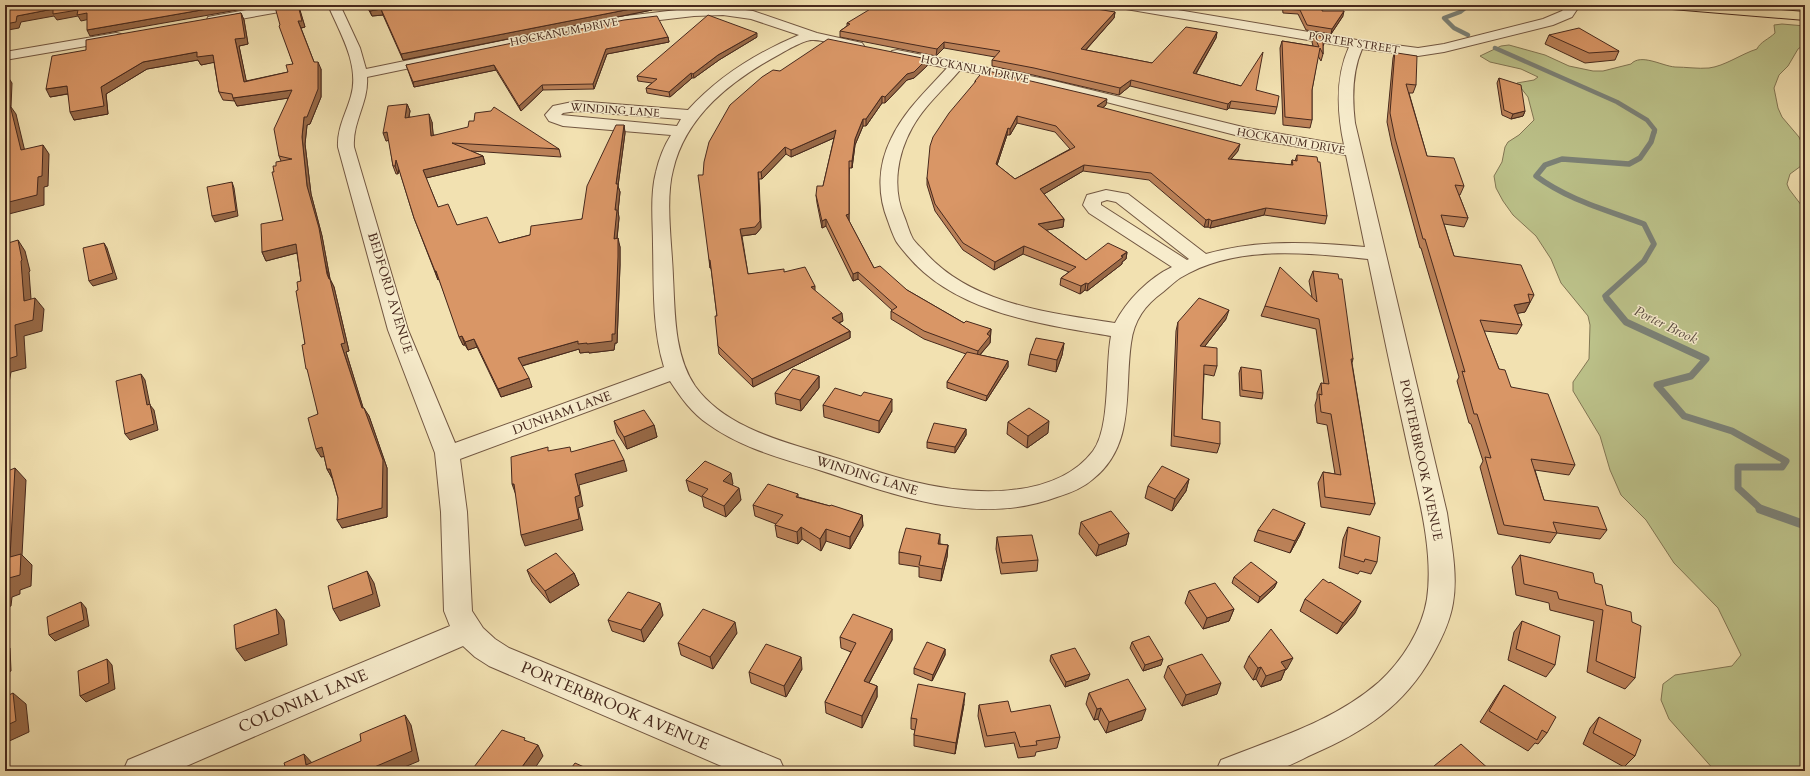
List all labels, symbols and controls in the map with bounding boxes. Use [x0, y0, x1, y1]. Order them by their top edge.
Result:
street label: HOCKANUM DRIVE [509, 14, 620, 50]
street label: PORTER STREET [1307, 28, 1401, 58]
street label: HOCKANUM DRIVE [920, 51, 1031, 87]
street label: WINDING LANE [569, 99, 660, 121]
street label: HOCKANUM DRIVE [1236, 124, 1347, 158]
street label: BEDFORD AVENUE [363, 230, 417, 356]
water label: Porter Brook [1631, 301, 1701, 349]
street label: PORTERBROOK AVENUE [1395, 378, 1447, 542]
street label: DUNHAM LANE [510, 387, 614, 439]
street label: WINDING LANE [813, 452, 920, 500]
street label: PORTERBROOK AVENUE [518, 656, 713, 756]
street label: COLONIAL LANE [235, 664, 371, 738]

